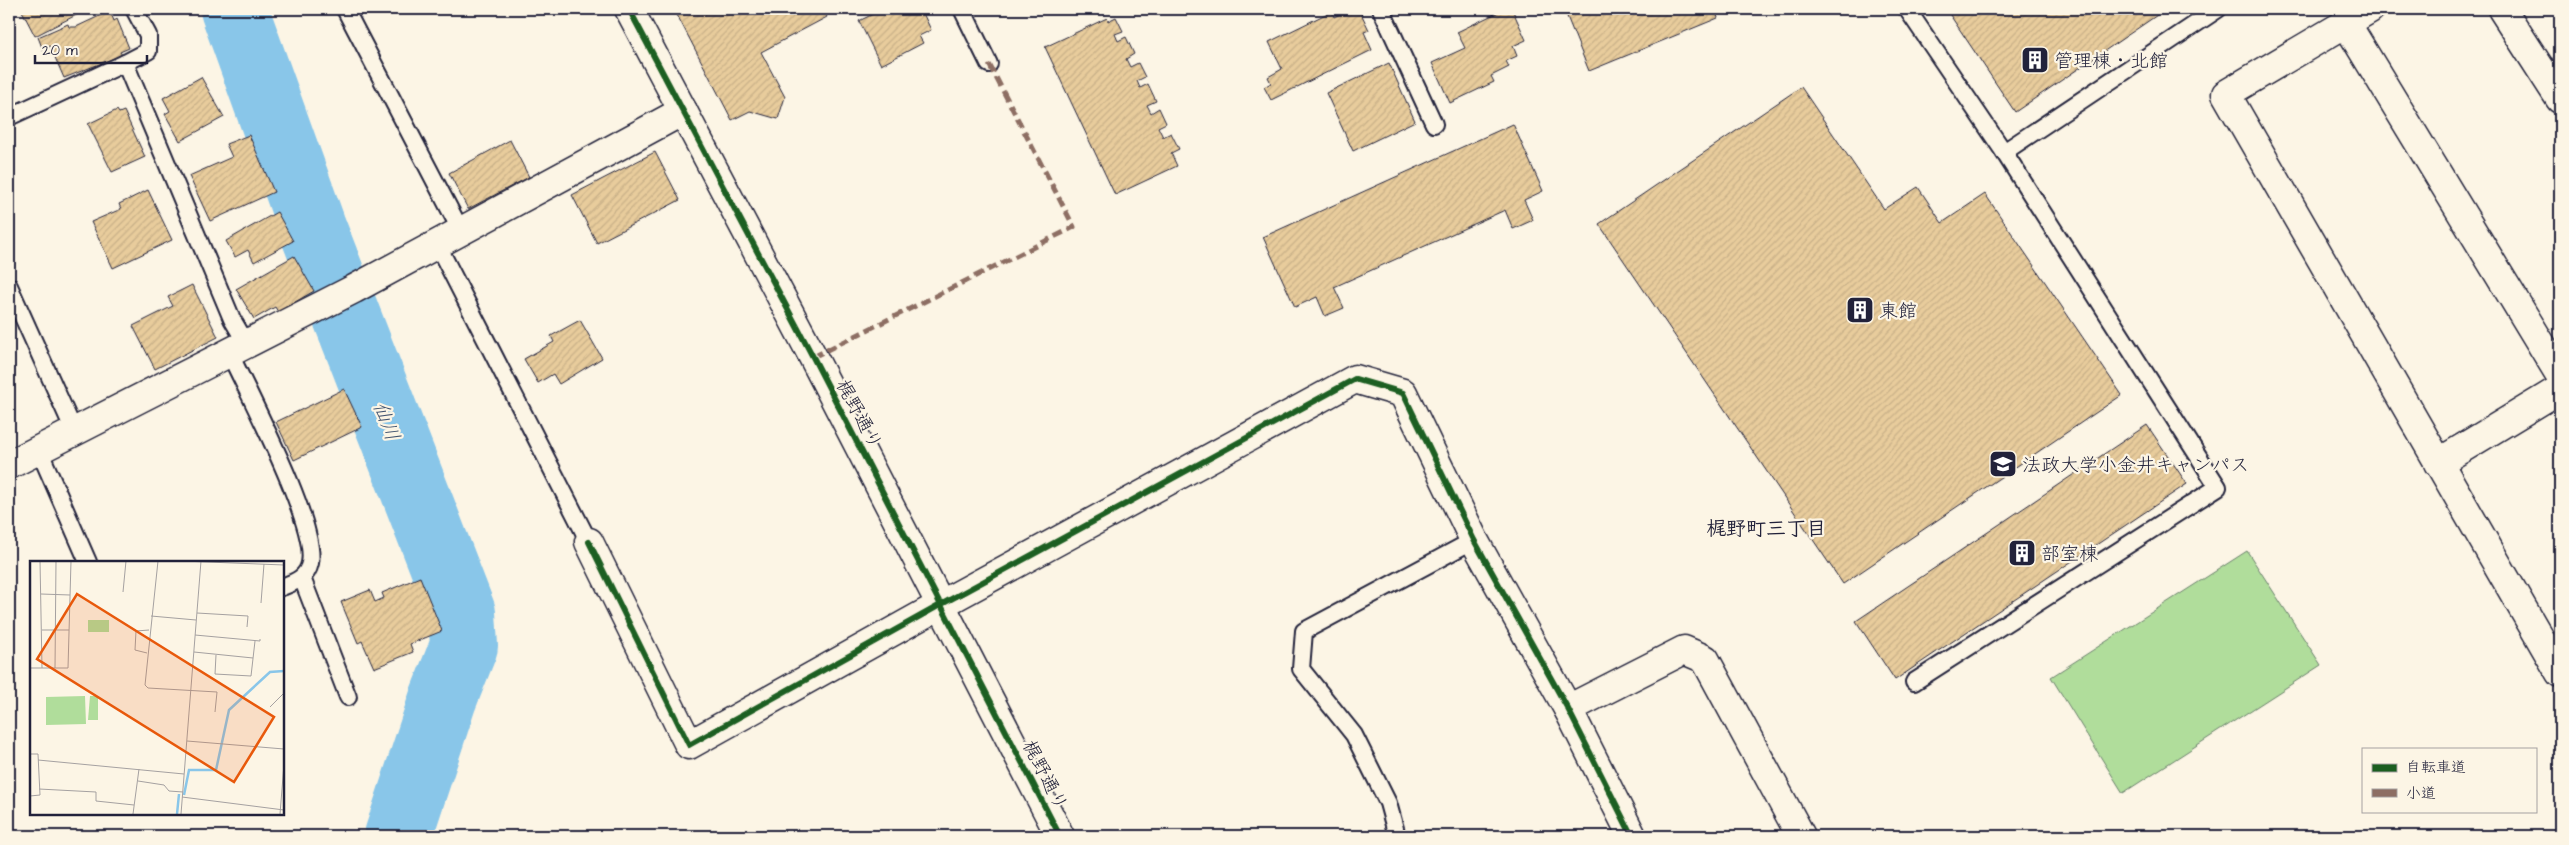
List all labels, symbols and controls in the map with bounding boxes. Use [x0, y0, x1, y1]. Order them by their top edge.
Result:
scale bar [35, 32, 148, 64]
text: 20 m [42, 40, 78, 61]
building icon: 管理棟・北館 [2020, 45, 2050, 75]
place label: 管理棟・北館 [2054, 48, 2168, 75]
building icon: 東館 [1845, 295, 1875, 325]
place label: 東館 [1879, 298, 1917, 325]
street label: 梶野通り [829, 375, 888, 455]
water label: 仙川 [366, 398, 406, 445]
school or university icon: 法政大学小金井キャンパス [1988, 449, 2018, 479]
place label: 法政大学小金井キャンパス [2022, 452, 2249, 479]
district label: 梶野町三丁目 [1706, 515, 1826, 543]
building icon: 部室棟 [2007, 538, 2037, 568]
place label: 部室棟 [2041, 541, 2098, 568]
inset map [30, 561, 284, 815]
street label: 梶野通り [1015, 736, 1074, 816]
legend [2362, 748, 2536, 812]
text: 自転車道 [2406, 757, 2466, 778]
text: 小道 [2406, 783, 2436, 804]

